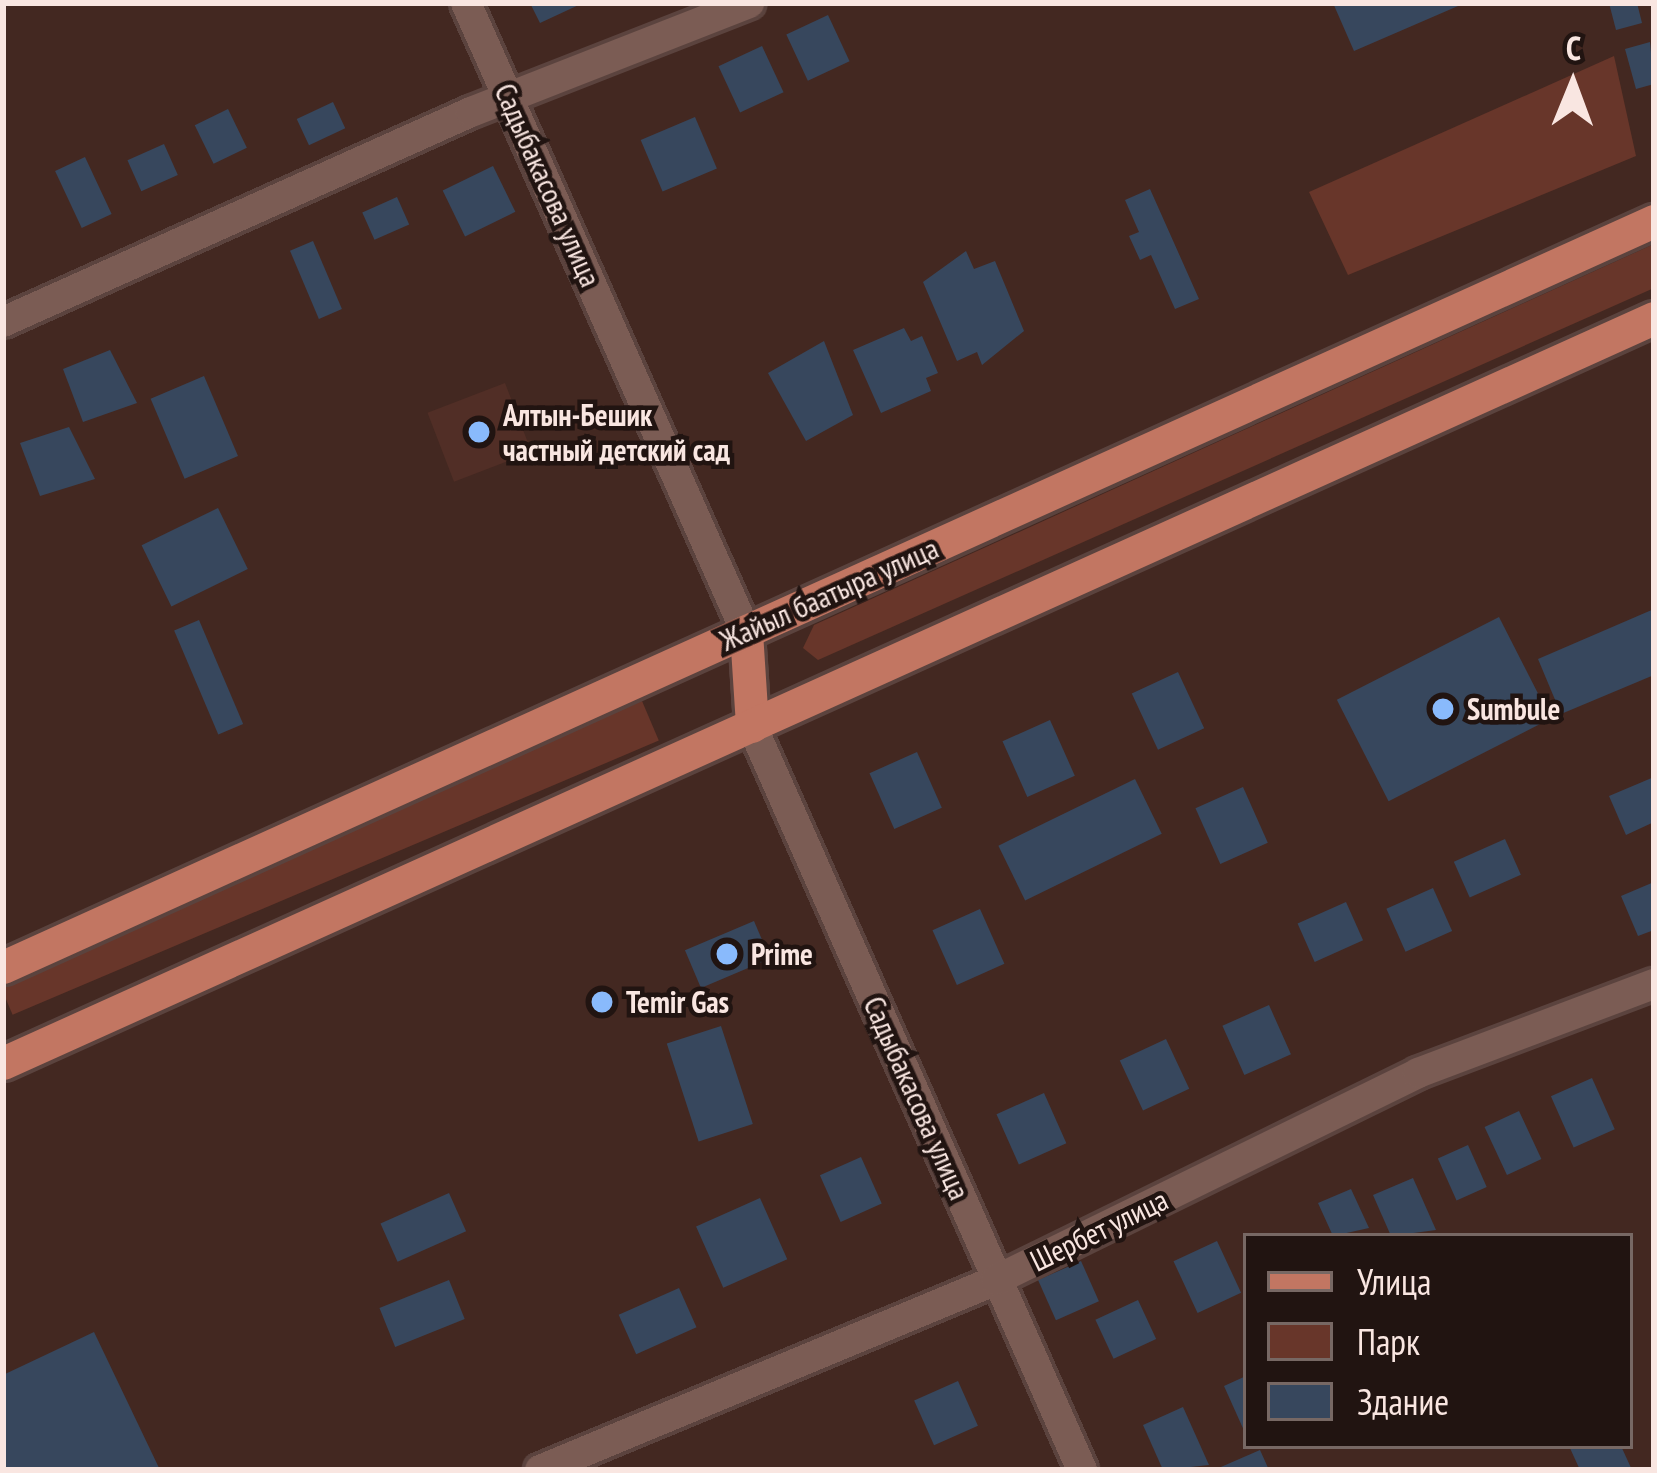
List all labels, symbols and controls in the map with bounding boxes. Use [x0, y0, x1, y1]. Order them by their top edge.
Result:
north arrow [1513, 24, 1633, 144]
text: С [1566, 26, 1582, 69]
street label: Садыбакасова улица [487, 78, 609, 292]
place label: Алтын-Бешик частный детский сад [503, 397, 730, 468]
marker: Алтын-Бешик частный детский сад [466, 419, 492, 445]
street label: Жайыл баатыра улица [714, 530, 944, 658]
place label: Sumbule [1467, 691, 1560, 727]
marker: Sumbule [1430, 696, 1456, 722]
place label: Prime [751, 936, 813, 972]
marker: Prime [714, 941, 740, 967]
place label: Temir Gas [626, 984, 729, 1020]
marker: Temir Gas [589, 989, 615, 1015]
street label: Садыбакасова улица [856, 991, 978, 1205]
street label: Шербет улица [1024, 1181, 1174, 1279]
legend [1243, 1233, 1633, 1449]
text: Улица [1357, 1258, 1431, 1305]
text: Парк [1357, 1318, 1420, 1365]
text: Здание [1357, 1378, 1449, 1425]

